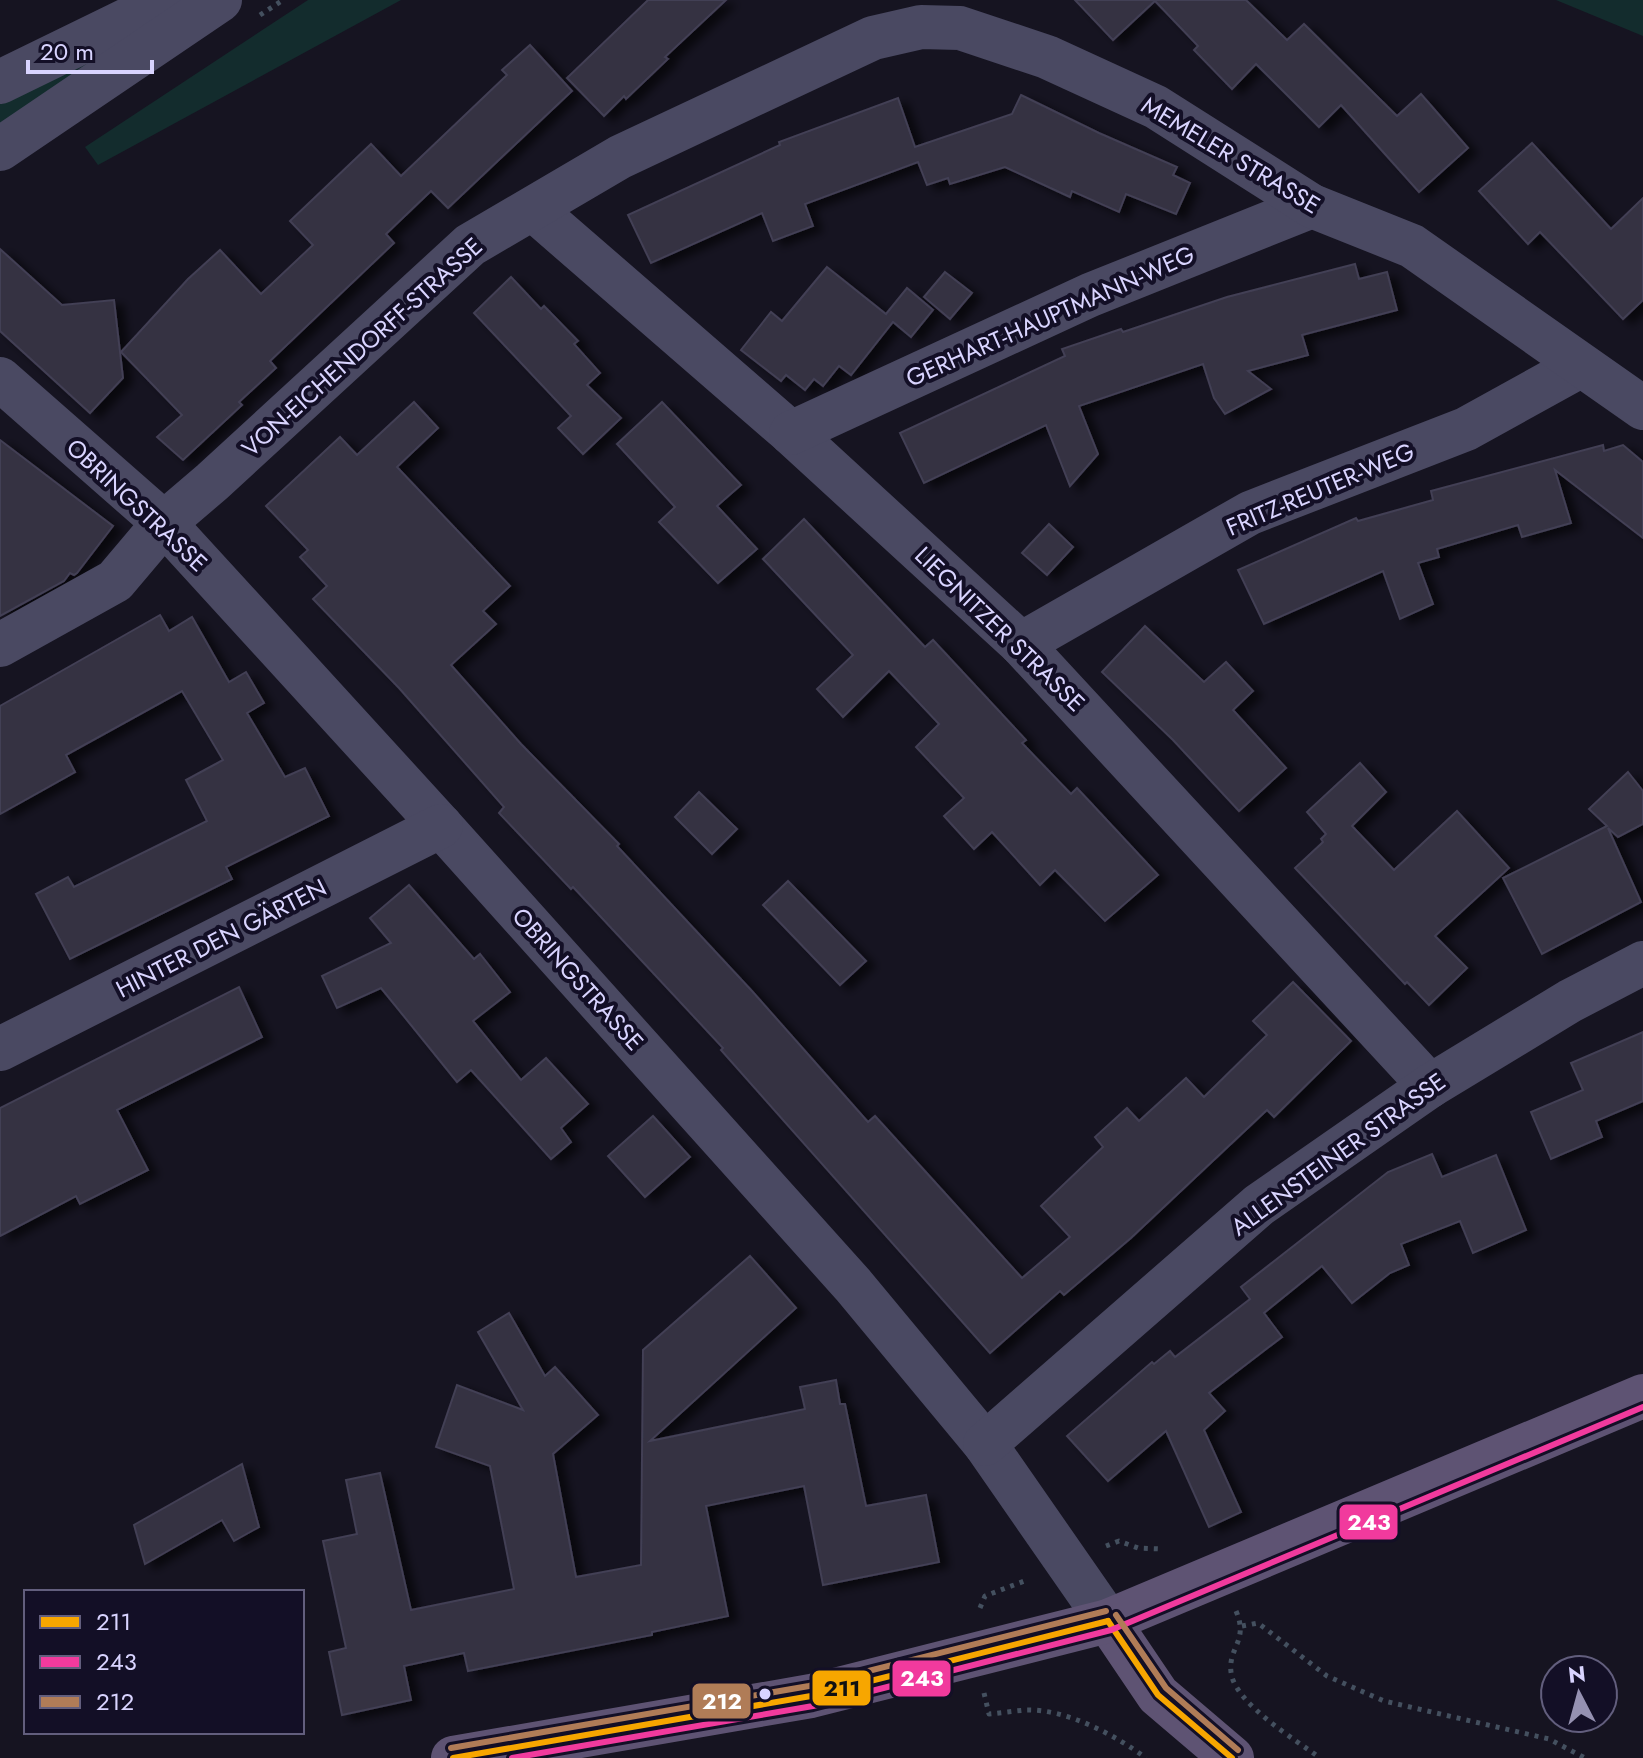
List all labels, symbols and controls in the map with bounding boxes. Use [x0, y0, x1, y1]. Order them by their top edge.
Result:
scale bar [28, 24, 152, 74]
text: 20 m [40, 34, 94, 69]
street label: MEMELER STRASSE [1135, 88, 1327, 222]
street label: VON-EICHENDORFF-STRASSE [234, 229, 490, 465]
street label: GERHART-HAUPTMANN-WEG [900, 236, 1200, 396]
street label: OBRINGSTRASSE [59, 430, 215, 580]
street label: FRITZ-REUTER-WEG [1220, 434, 1420, 544]
street label: LIEGNITZER STRASSE [907, 538, 1093, 720]
street label: HINTER DEN GÄRTEN [110, 870, 332, 1006]
street label: OBRINGSTRASSE [504, 900, 652, 1058]
street label: ALLENSTEINER STRASSE [1223, 1064, 1453, 1244]
line badge: 243 [1338, 1503, 1399, 1541]
text: 243 [1347, 1506, 1391, 1538]
legend [24, 1590, 304, 1734]
text: 211 [96, 1604, 131, 1639]
text: 243 [96, 1644, 137, 1679]
north arrow [1539, 1654, 1619, 1734]
text: N [1567, 1657, 1587, 1691]
line badge: 243 [891, 1659, 952, 1698]
text: 243 [900, 1662, 944, 1694]
line badge: 211 [811, 1669, 872, 1707]
text: 211 [824, 1672, 860, 1704]
line badge: 212 [691, 1682, 752, 1720]
text: 212 [96, 1684, 134, 1719]
text: 212 [702, 1685, 742, 1717]
unlabelled marker [757, 1686, 773, 1702]

